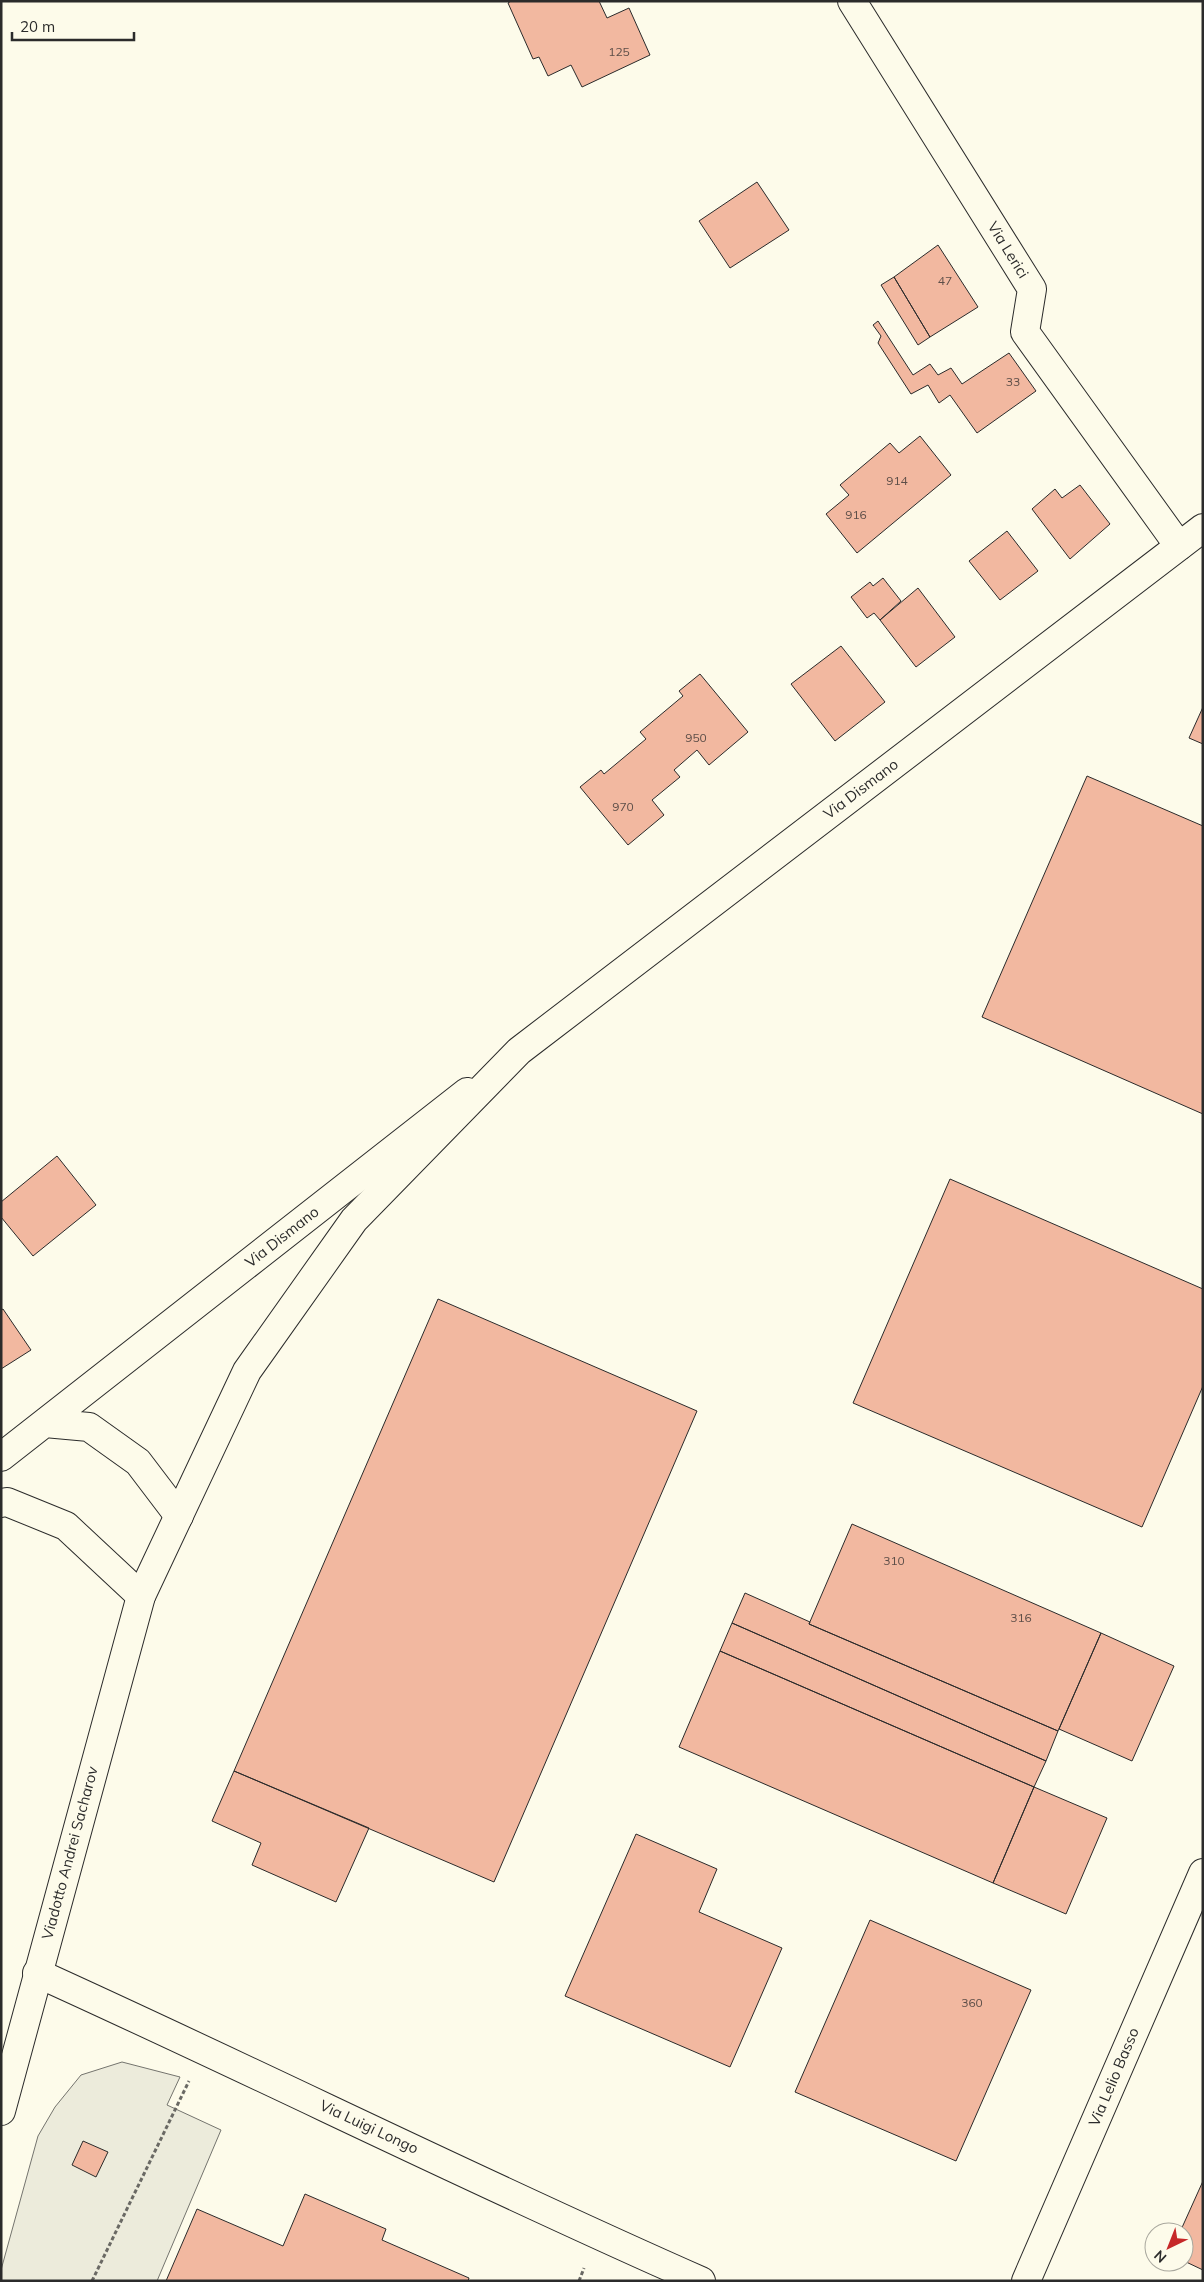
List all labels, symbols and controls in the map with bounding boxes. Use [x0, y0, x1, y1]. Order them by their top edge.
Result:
scale bar [12, 10, 135, 42]
text: 20 m [20, 17, 55, 36]
house number: 125 [608, 44, 630, 59]
street label: Via Lerici [984, 218, 1033, 282]
house number: 47 [938, 273, 952, 288]
house number: 33 [1006, 374, 1020, 389]
house number: 914 [886, 473, 908, 488]
house number: 916 [845, 507, 867, 522]
house number: 950 [685, 730, 707, 745]
street label: Via Dismano [820, 754, 902, 823]
house number: 970 [612, 799, 634, 814]
street label: Via Dismano [241, 1202, 322, 1271]
house number: 310 [883, 1553, 905, 1568]
house number: 316 [1010, 1610, 1032, 1625]
street label: Viadotto Andrei Sacharov [37, 1764, 102, 1941]
house number: 360 [961, 1995, 983, 2010]
street label: Via Lelio Basso [1084, 2025, 1143, 2129]
street label: Via Luigi Longo [317, 2095, 422, 2158]
north arrow [1144, 2222, 1194, 2272]
text: N [1150, 2246, 1170, 2267]

